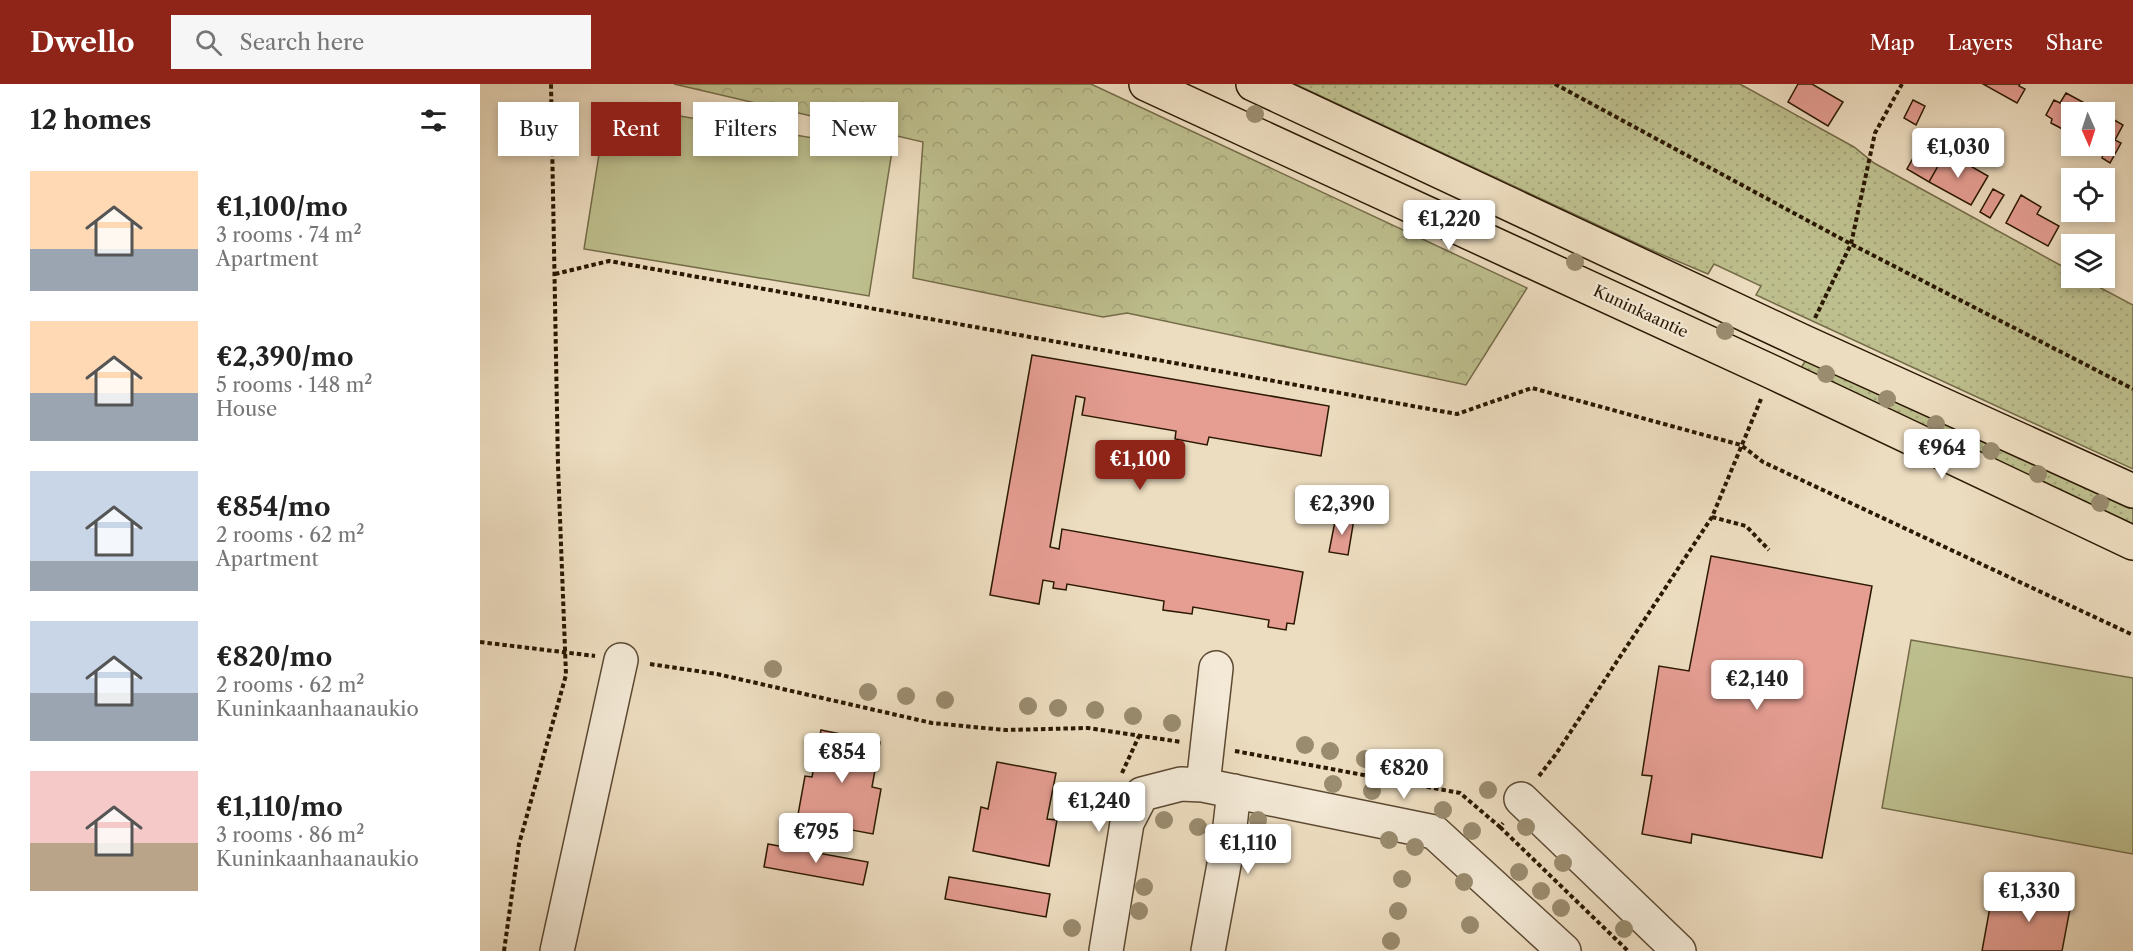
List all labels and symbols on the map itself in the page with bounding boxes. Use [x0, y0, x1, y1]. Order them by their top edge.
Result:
north arrow [2061, 102, 2115, 156]
pin: €1,030 [1909, 128, 2007, 179]
pin: €1,220 [1400, 200, 1498, 251]
street label: Kuninkaantie [1590, 280, 1692, 342]
pin: €964 [1906, 429, 1978, 480]
pin: €1,100 [1091, 440, 1189, 491]
pin: €2,390 [1293, 485, 1391, 536]
pin: €2,140 [1708, 660, 1806, 711]
pin: €854 [806, 733, 878, 784]
pin: €820 [1368, 749, 1440, 800]
pin: €1,240 [1050, 782, 1148, 833]
pin: €795 [780, 813, 852, 864]
pin: €1,110 [1199, 824, 1297, 875]
pin: €1,330 [1980, 872, 2078, 923]

